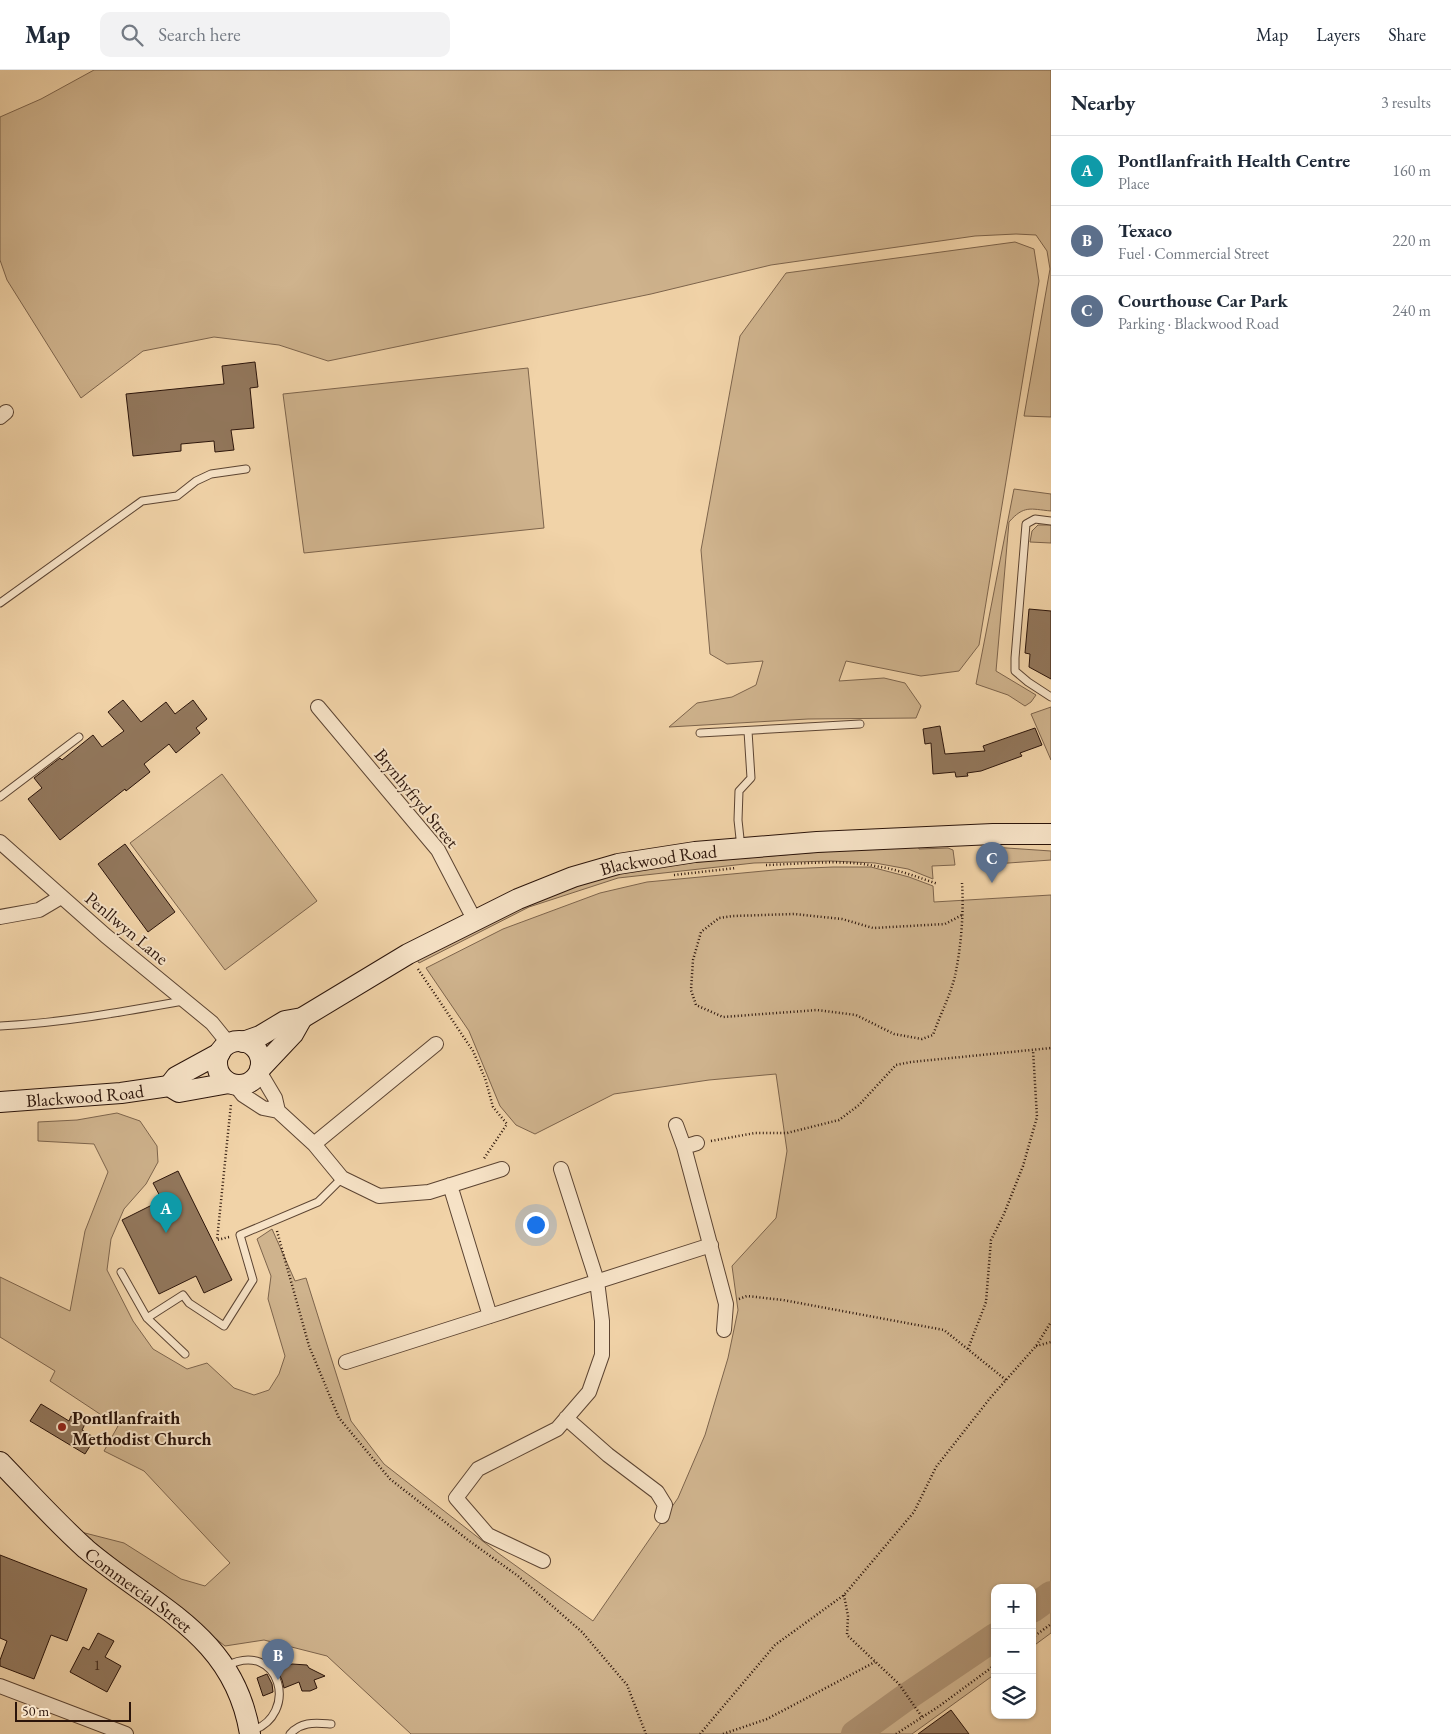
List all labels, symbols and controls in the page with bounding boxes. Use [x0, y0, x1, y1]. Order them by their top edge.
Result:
search box [100, 12, 450, 57]
text: Map [25, 19, 70, 50]
icon: search [118, 21, 146, 49]
text: Search here [158, 22, 241, 47]
text: Map [1256, 23, 1288, 46]
text: Layers [1316, 23, 1360, 46]
text: Share [1388, 23, 1426, 46]
text: Nearby [1071, 89, 1135, 116]
text: 3 results [1381, 92, 1431, 113]
text: Pontllanfraith Health Centre [1118, 148, 1350, 173]
text: A [1081, 160, 1093, 181]
text: 160 m [1392, 160, 1431, 181]
text: Place [1118, 173, 1150, 194]
text: Texaco [1118, 218, 1172, 243]
text: B [1082, 230, 1092, 251]
text: 220 m [1392, 230, 1431, 251]
text: Fuel · Commercial Street [1118, 243, 1269, 264]
text: Courthouse Car Park [1118, 288, 1288, 313]
text: C [1081, 300, 1093, 321]
text: 240 m [1392, 300, 1431, 321]
text: Parking · Blackwood Road [1118, 313, 1279, 334]
street label: Brynhyfryd Street [370, 743, 464, 853]
street label: Blackwood Road [597, 839, 719, 880]
pin: C [976, 842, 1008, 883]
street label: Penllwyn Lane [81, 886, 173, 970]
street label: Blackwood Road [25, 1078, 146, 1112]
pin: A [150, 1192, 182, 1233]
your location [523, 1212, 549, 1238]
place label: Pontllanfraith Methodist Church [72, 1406, 212, 1450]
marker: Pontllanfraith Methodist Church [56, 1421, 68, 1433]
street label: Commercial Street [80, 1541, 198, 1637]
map controls [991, 1584, 1036, 1719]
button: + [991, 1584, 1036, 1629]
button: − [991, 1629, 1036, 1674]
pin: B [262, 1639, 294, 1680]
house number: 1 [93, 1655, 101, 1674]
button: layers [991, 1674, 1036, 1719]
scale bar [15, 1699, 131, 1722]
text: 50 m [22, 1702, 49, 1720]

